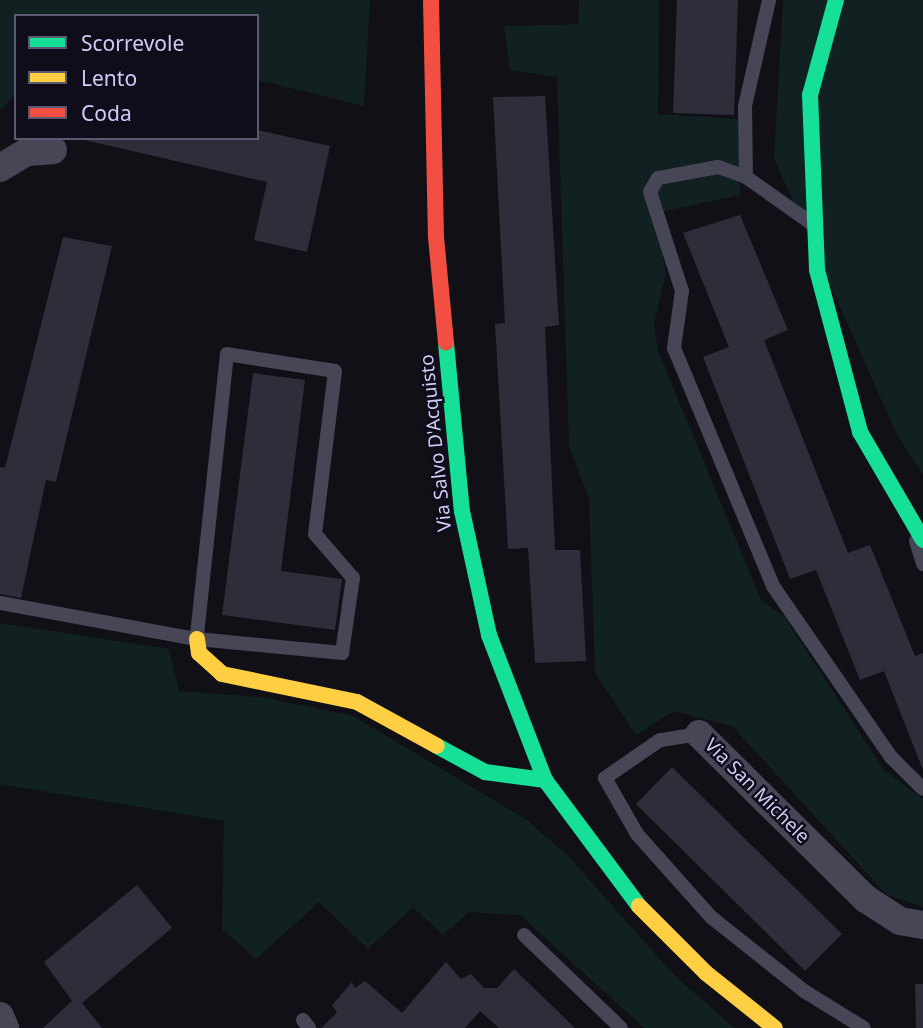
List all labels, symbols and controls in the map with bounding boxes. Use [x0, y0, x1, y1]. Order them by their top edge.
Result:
legend [14, 14, 259, 140]
text: Scorrevole [81, 29, 184, 57]
text: Lento [81, 64, 137, 92]
text: Coda [81, 99, 132, 127]
street label: Via Salvo D'Acquisto [415, 353, 457, 533]
street label: Via San Michele [700, 734, 814, 848]

